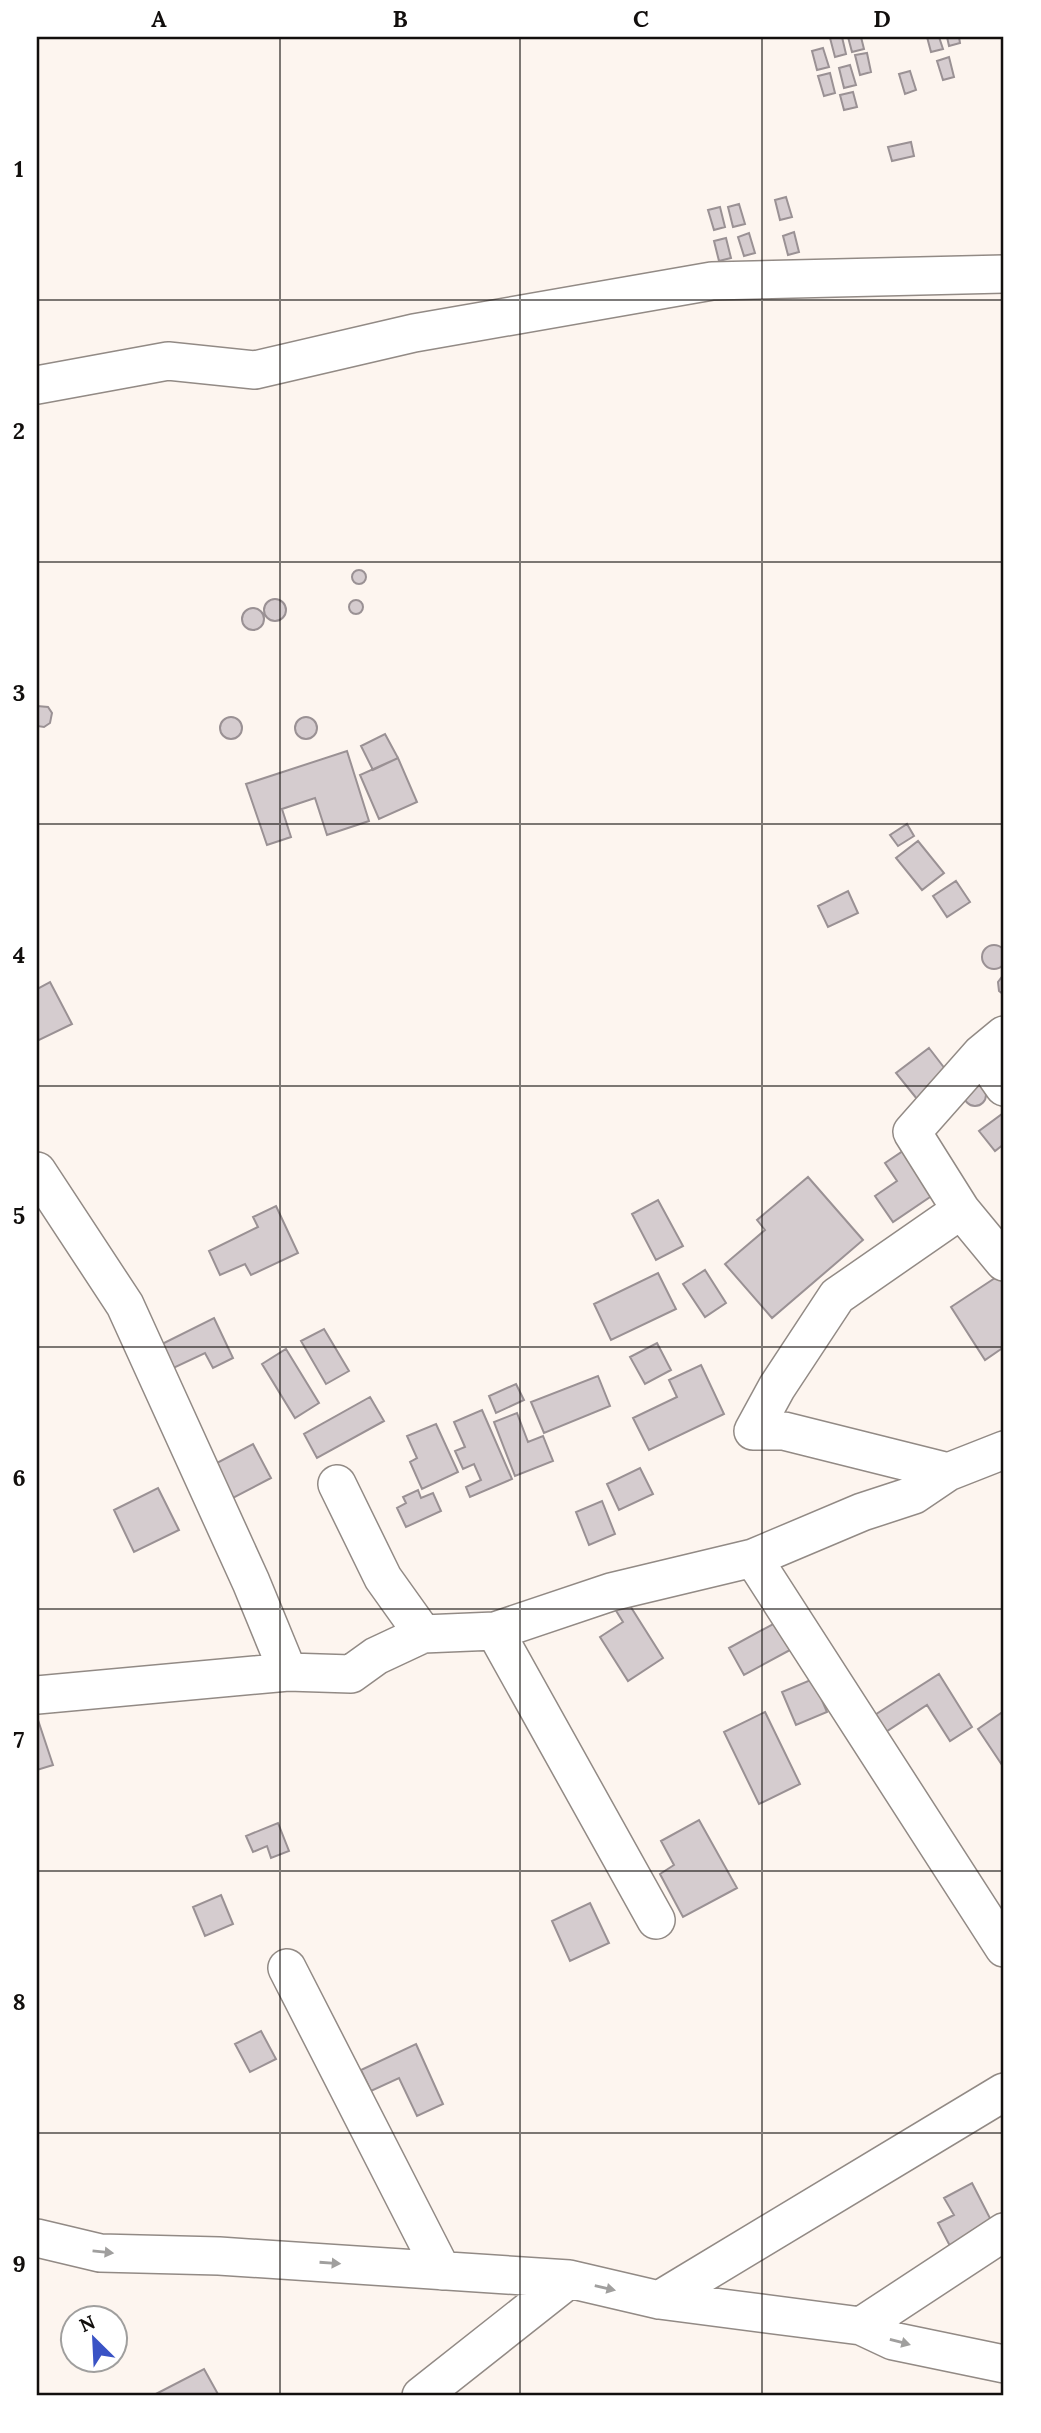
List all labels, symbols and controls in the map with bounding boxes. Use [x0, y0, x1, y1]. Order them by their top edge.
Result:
text: A [151, 4, 167, 33]
text: B [392, 4, 408, 33]
text: C [633, 4, 649, 33]
text: D [873, 4, 891, 33]
text: 1 [14, 154, 24, 183]
text: 2 [13, 416, 25, 445]
text: 3 [13, 678, 25, 707]
text: 4 [13, 940, 25, 969]
text: 5 [13, 1201, 25, 1230]
text: 6 [12, 1463, 26, 1492]
text: 7 [14, 1725, 25, 1754]
text: 8 [12, 1987, 26, 2016]
one-way arrow [92, 2247, 114, 2258]
text: 9 [12, 2249, 26, 2278]
one-way arrow [320, 2258, 342, 2269]
one-way arrow [594, 2282, 616, 2293]
north arrow [60, 2304, 130, 2374]
text: N [75, 2309, 99, 2337]
one-way arrow [889, 2337, 911, 2348]

